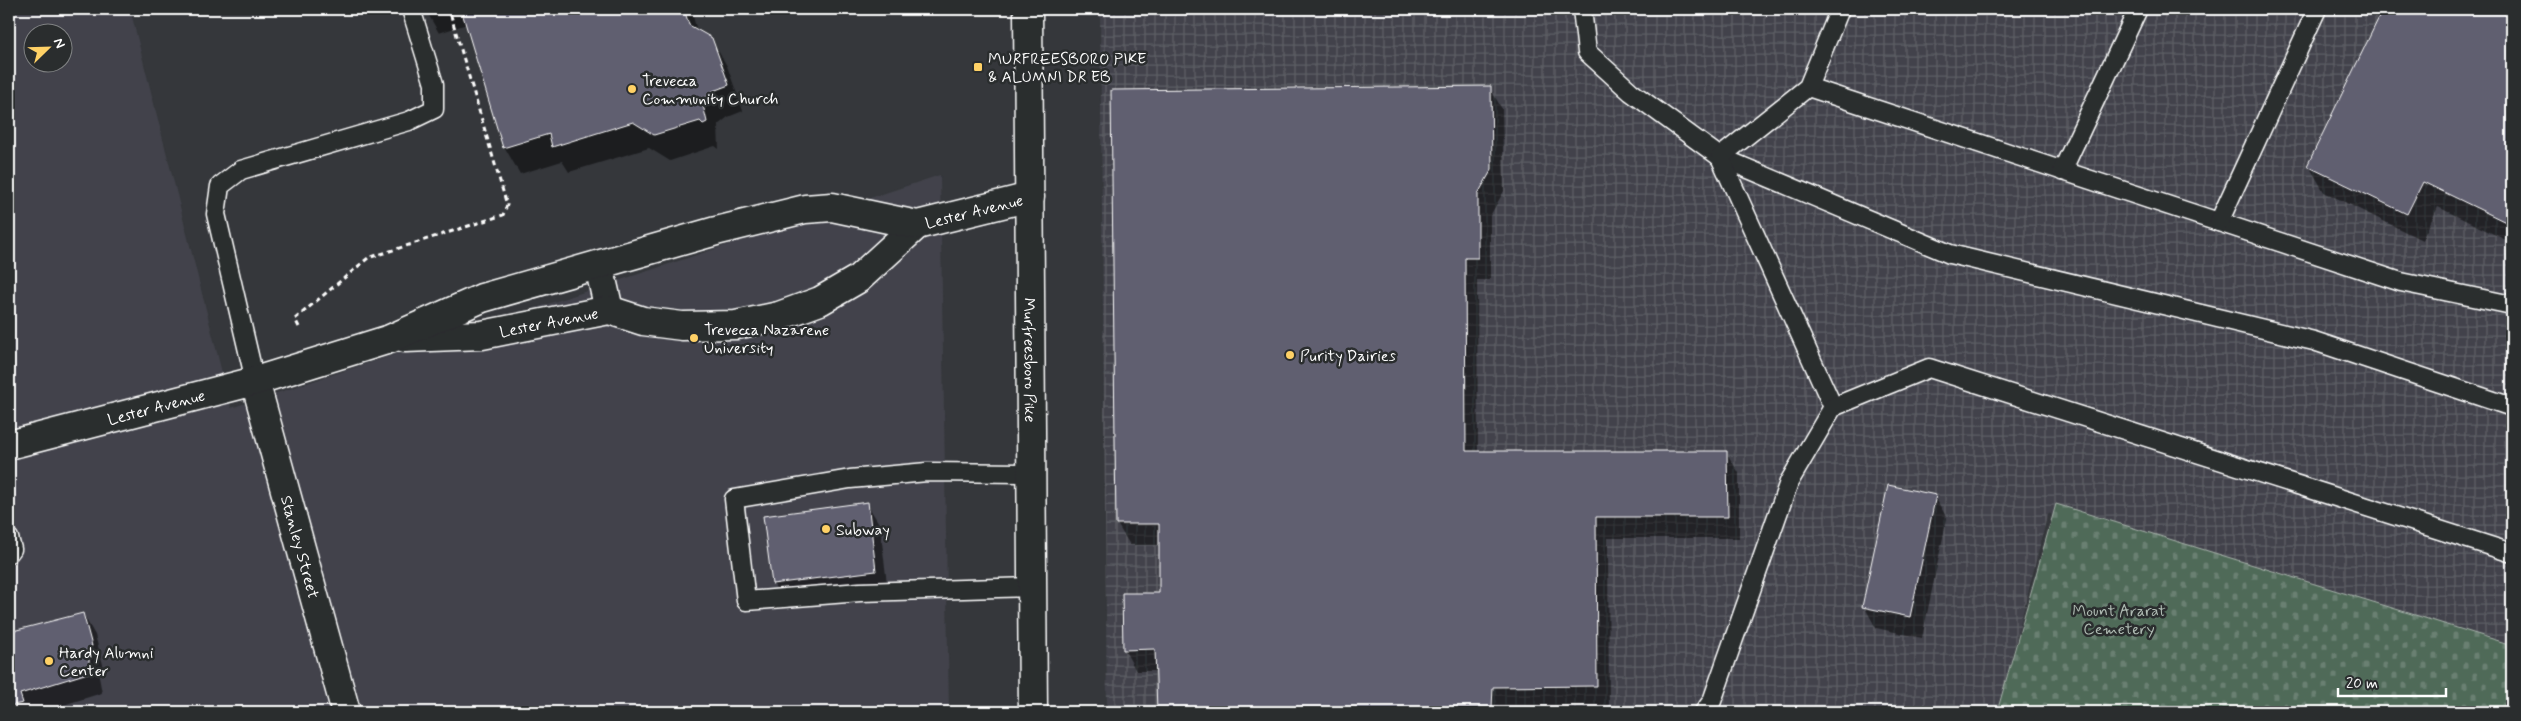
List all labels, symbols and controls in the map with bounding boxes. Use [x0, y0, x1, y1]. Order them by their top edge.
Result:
north arrow [22, 22, 72, 72]
text: N [49, 36, 69, 51]
place label: MURFREESBORO PIKE & ALUMNI DR EB [988, 49, 1146, 88]
marker: MURFREESBORO PIKE & ALUMNI DR EB [972, 61, 984, 73]
place label: Trevecca Community Church [642, 71, 778, 110]
marker: Trevecca Community Church [626, 83, 638, 95]
street label: Lester Avenue [923, 190, 1025, 235]
street label: Murfreesboro Pike [1018, 298, 1040, 422]
street label: Lester Avenue [498, 303, 600, 343]
place label: Trevecca Nazarene University [704, 320, 829, 359]
marker: Trevecca Nazarene University [688, 332, 700, 344]
place label: Purity Dairies [1300, 346, 1396, 367]
marker: Purity Dairies [1284, 349, 1296, 361]
street label: Lester Avenue [105, 385, 208, 431]
street label: Stanley Street [275, 493, 323, 602]
place label: Subway [836, 520, 890, 541]
marker: Subway [820, 523, 832, 535]
park label: Mount Ararat Cemetery [2072, 601, 2166, 640]
place label: Hardy Alumni Center [59, 643, 154, 682]
marker: Hardy Alumni Center [43, 655, 55, 667]
scale bar [2338, 666, 2446, 698]
text: 20 m [2346, 674, 2378, 694]

